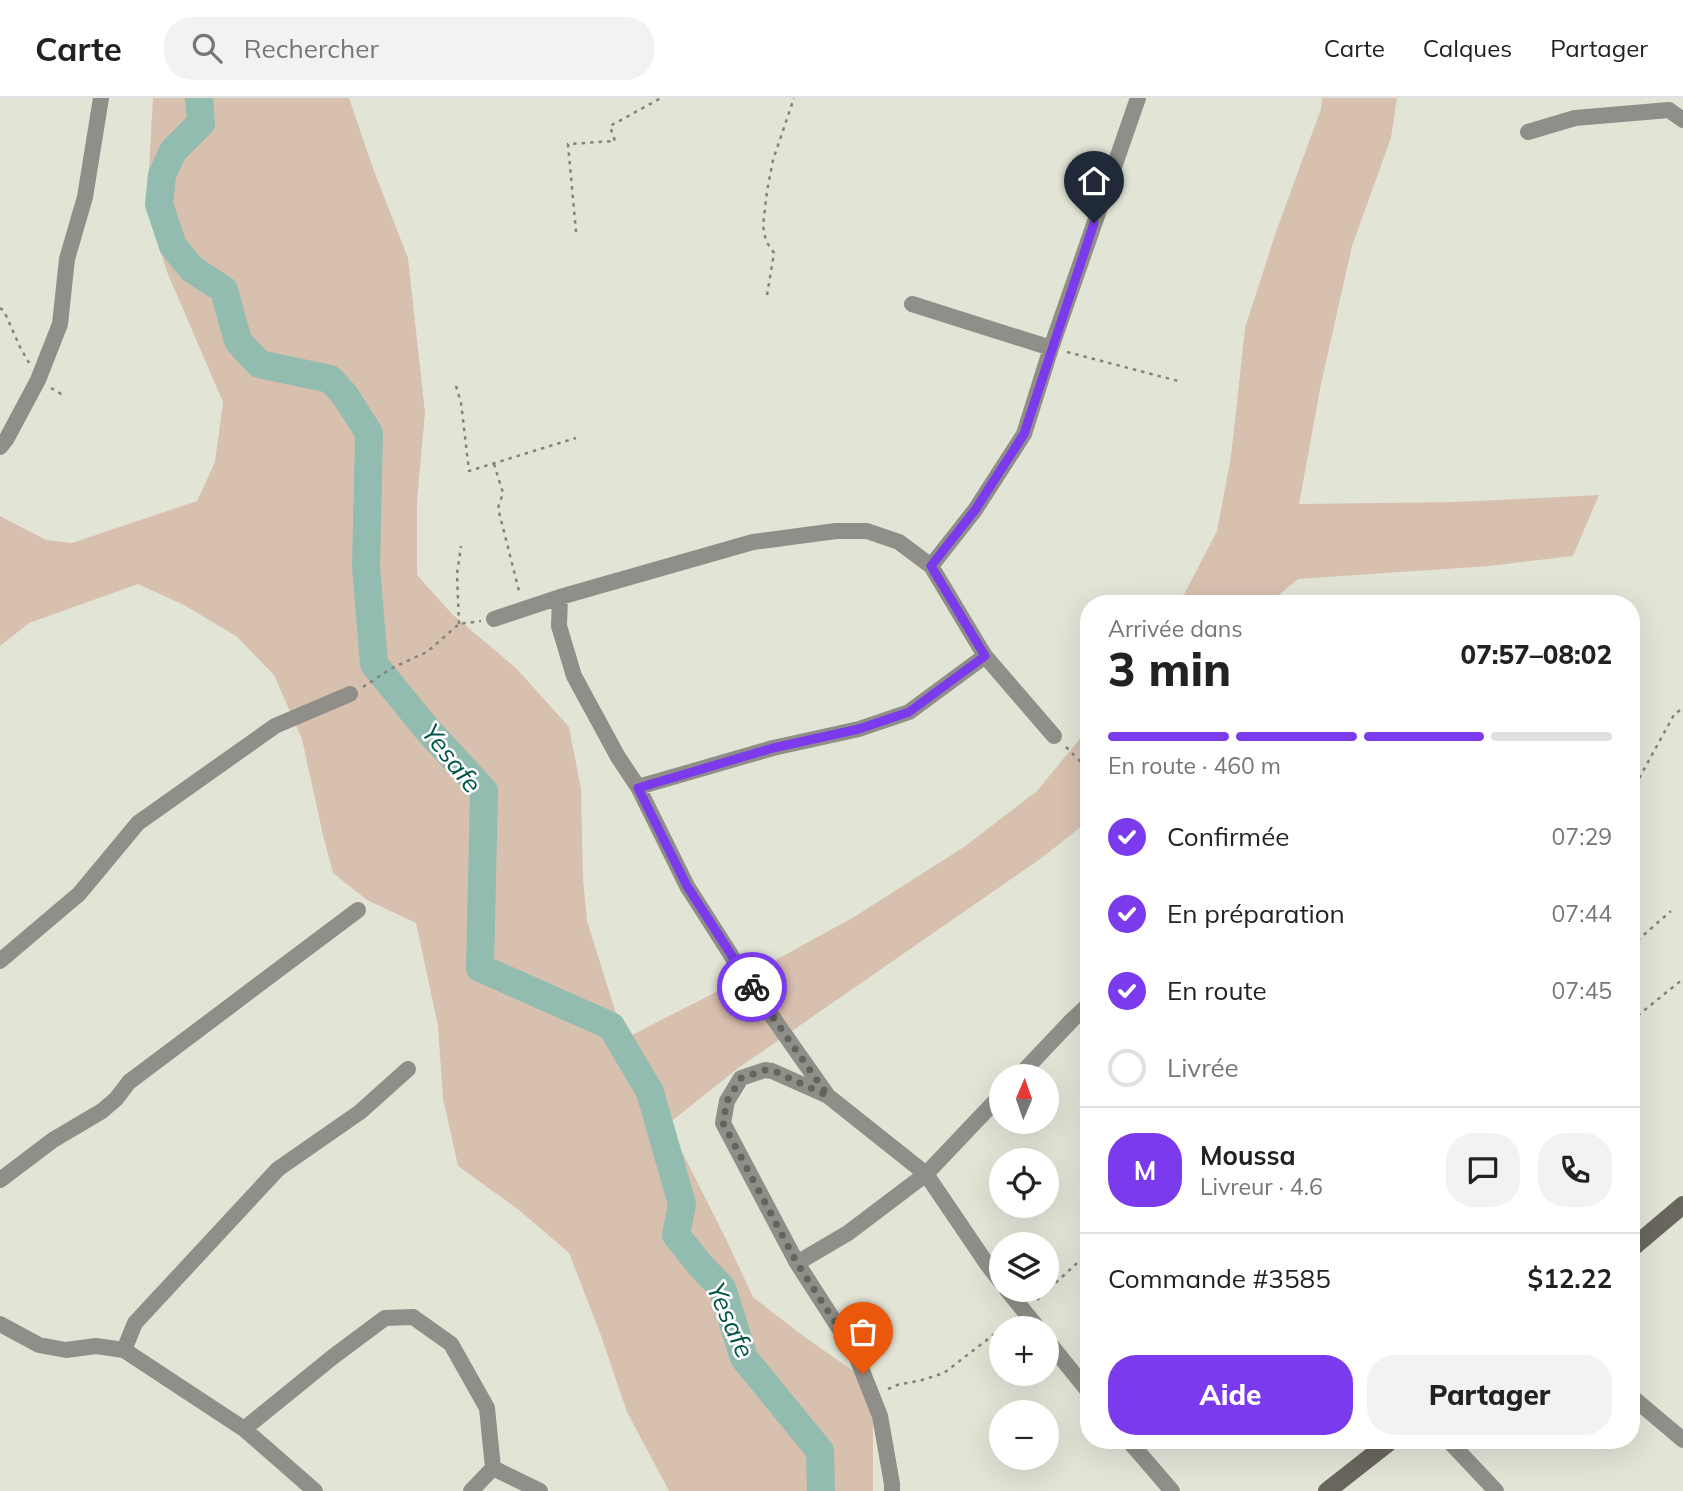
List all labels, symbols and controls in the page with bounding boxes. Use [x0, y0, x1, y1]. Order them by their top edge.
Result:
search box [164, 17, 654, 80]
text: Carte [35, 28, 122, 69]
icon: search [188, 29, 226, 67]
text: Rechercher [244, 32, 379, 65]
text: Carte [1324, 33, 1385, 63]
text: Calques [1423, 33, 1512, 63]
text: Partager [1550, 33, 1648, 63]
pin [1064, 151, 1124, 223]
icon: home [1075, 162, 1113, 200]
text: Arrivée dans [1108, 614, 1243, 643]
text: 07:57–08:02 [1461, 638, 1612, 671]
text: 3 min [1108, 640, 1231, 698]
water label: Yesafe [415, 717, 489, 799]
text: En route · 460 m [1108, 751, 1281, 780]
icon: check [1108, 818, 1146, 856]
text: Confirmée [1167, 820, 1289, 853]
text: 07:29 [1552, 822, 1612, 851]
icon: check [1108, 895, 1146, 933]
text: En préparation [1167, 897, 1345, 930]
text: 07:44 [1552, 899, 1612, 928]
courier [717, 952, 787, 1022]
icon: bike [733, 968, 771, 1006]
icon: check [1108, 972, 1146, 1010]
text: En route [1167, 974, 1267, 1007]
text: 07:45 [1552, 976, 1612, 1005]
text: Livrée [1167, 1051, 1239, 1084]
north arrow [989, 1064, 1059, 1134]
map controls [989, 1064, 1059, 1470]
button: chat [1446, 1133, 1520, 1207]
button: phone [1538, 1133, 1612, 1207]
text: Moussa [1200, 1139, 1296, 1172]
button: locate [989, 1148, 1059, 1218]
text: M [1134, 1154, 1156, 1187]
text: Livreur · 4.6 [1200, 1172, 1323, 1201]
button: layers [989, 1232, 1059, 1302]
text: Commande #3585 [1108, 1262, 1331, 1295]
text: $12.22 [1528, 1262, 1612, 1295]
water label: Yesafe [700, 1277, 762, 1363]
pin [833, 1302, 893, 1374]
icon: bag [844, 1313, 882, 1351]
button: + [989, 1316, 1059, 1386]
button: Aide [1108, 1355, 1353, 1435]
button: Partager [1367, 1355, 1612, 1435]
button: − [989, 1400, 1059, 1470]

